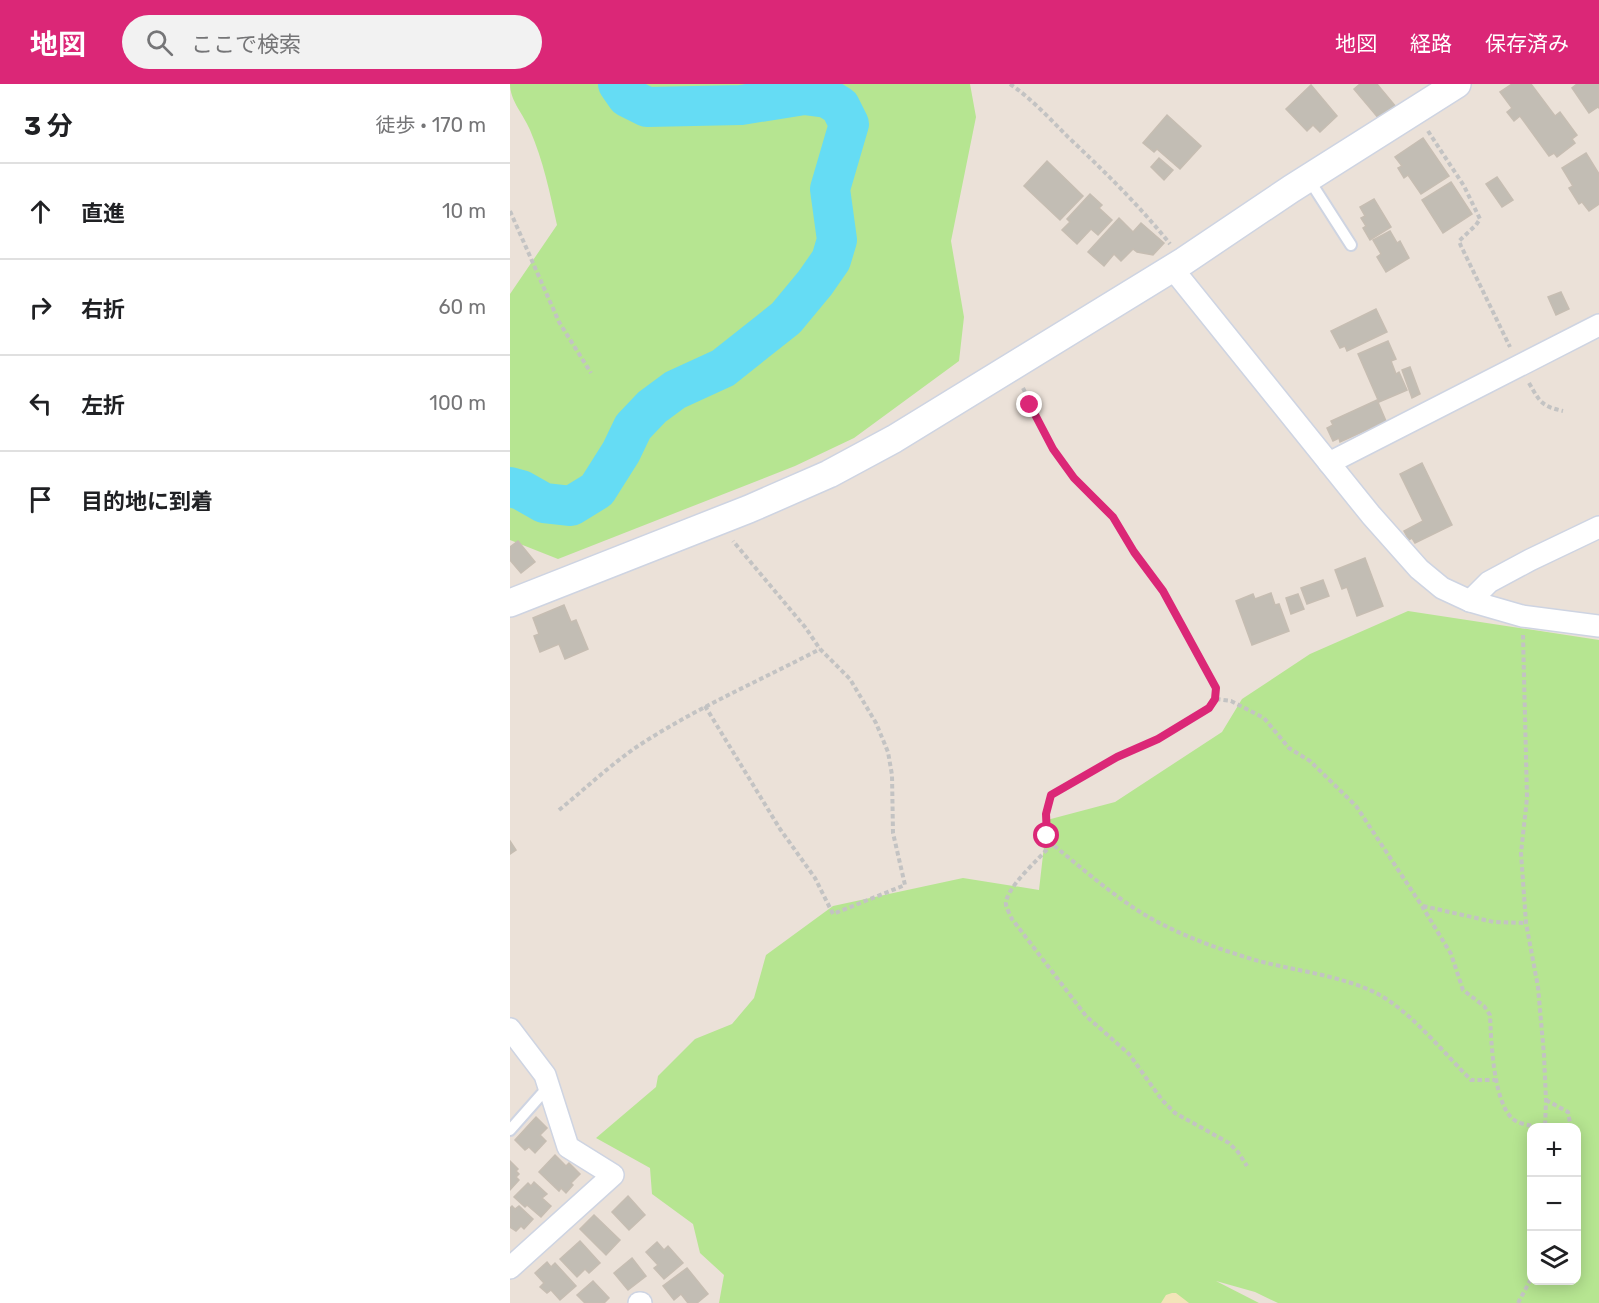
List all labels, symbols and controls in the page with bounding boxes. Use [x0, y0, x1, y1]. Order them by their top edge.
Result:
search box [122, 15, 542, 69]
icon: search [143, 26, 176, 59]
text: 地図 [30, 28, 86, 61]
text: ここで検索 [191, 31, 301, 58]
text: 地図 [1335, 31, 1377, 56]
text: 経路 [1410, 31, 1452, 56]
text: 保存済み [1485, 31, 1569, 56]
text: 3 分 [24, 111, 73, 142]
text: 徒歩 · 170 m [375, 113, 486, 137]
icon: ahead [24, 195, 57, 228]
text: 10 m [442, 199, 486, 223]
text: 直進 [81, 200, 125, 227]
icon: right [24, 291, 57, 324]
text: 60 m [439, 295, 486, 319]
text: 右折 [81, 296, 125, 323]
icon: left [24, 387, 57, 420]
text: 100 m [429, 391, 486, 415]
route end [1016, 391, 1042, 417]
text: 左折 [81, 392, 125, 419]
icon: arrive [24, 483, 57, 516]
text: 目的地に到着 [81, 488, 213, 515]
route start [1033, 822, 1059, 848]
map controls [1527, 1123, 1581, 1285]
button: + [1527, 1123, 1581, 1177]
button: − [1527, 1177, 1581, 1231]
button: layers [1527, 1231, 1581, 1285]

